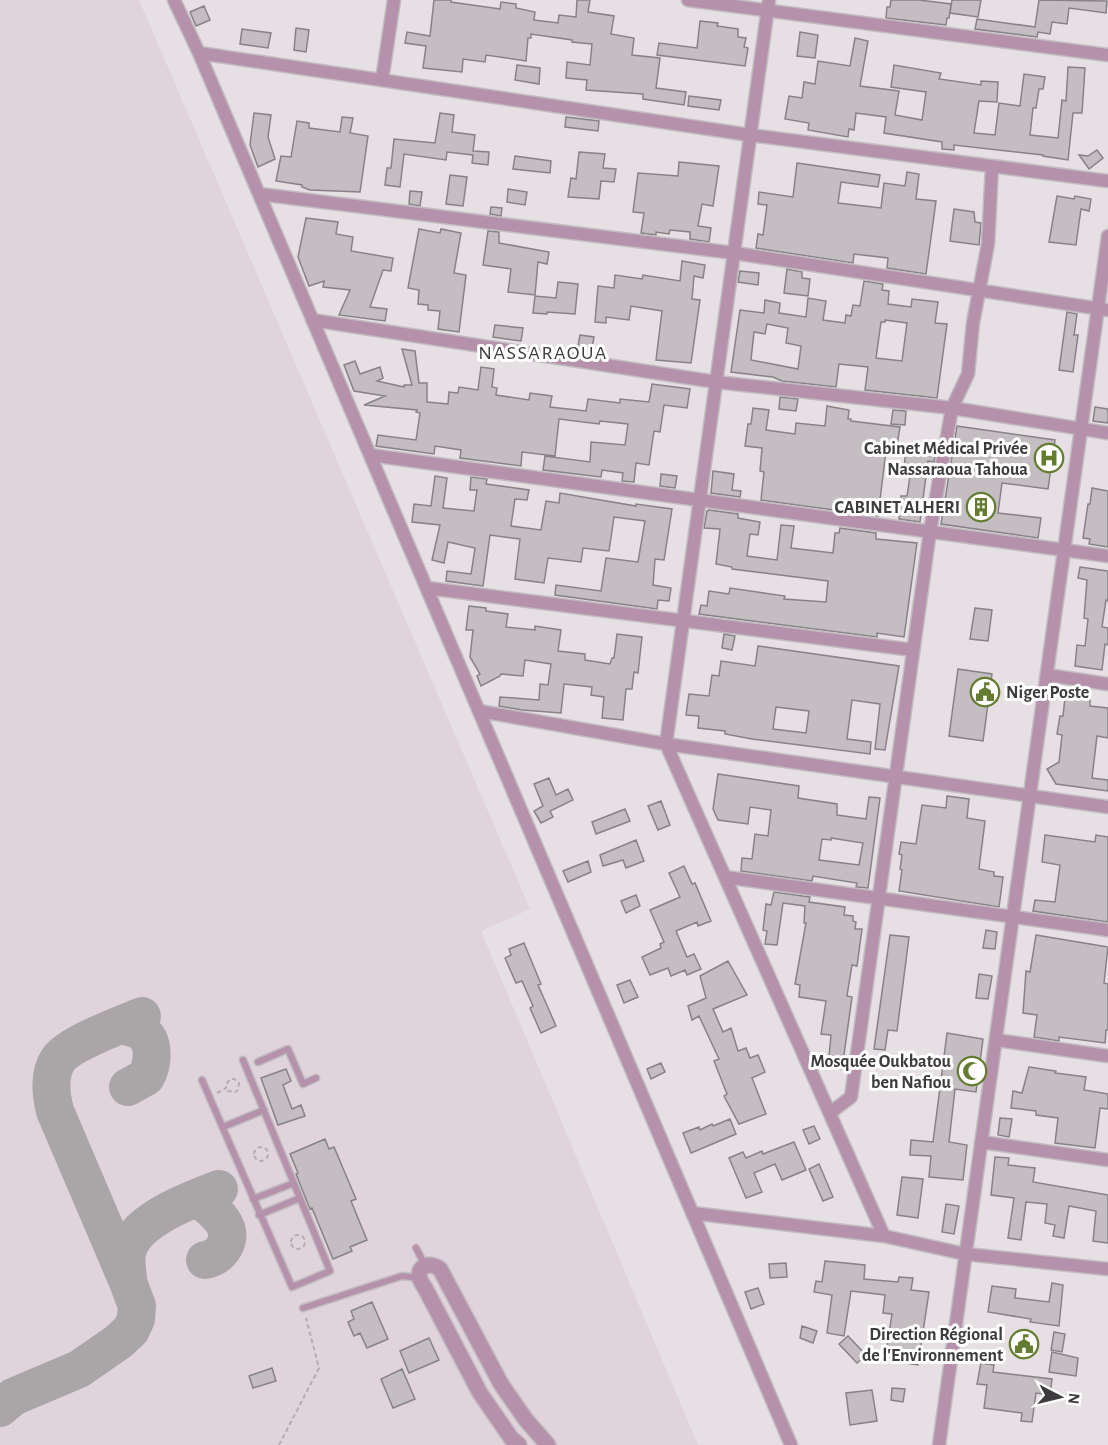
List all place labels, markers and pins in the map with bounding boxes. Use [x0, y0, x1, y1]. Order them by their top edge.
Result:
place label: Cabinet Médical Privée Nassaraoua Tahoua [864, 440, 1028, 479]
hospital icon: Cabinet Médical Privée Nassaraoua Tahoua [1033, 442, 1065, 474]
building icon: CABINET ALHERI [965, 491, 997, 523]
place label: CABINET ALHERI [835, 499, 960, 517]
public building icon: Niger Poste [969, 676, 1001, 708]
place label: Niger Poste [1006, 684, 1089, 702]
place label: Mosquée Oukbatou ben Nafiou [810, 1053, 952, 1092]
mosque icon: Mosquée Oukbatou ben Nafiou [956, 1055, 988, 1087]
place label: Direction Régional de l'Environnement [862, 1326, 1003, 1365]
public building icon: Direction Régional de l'Environnement [1008, 1328, 1040, 1360]

